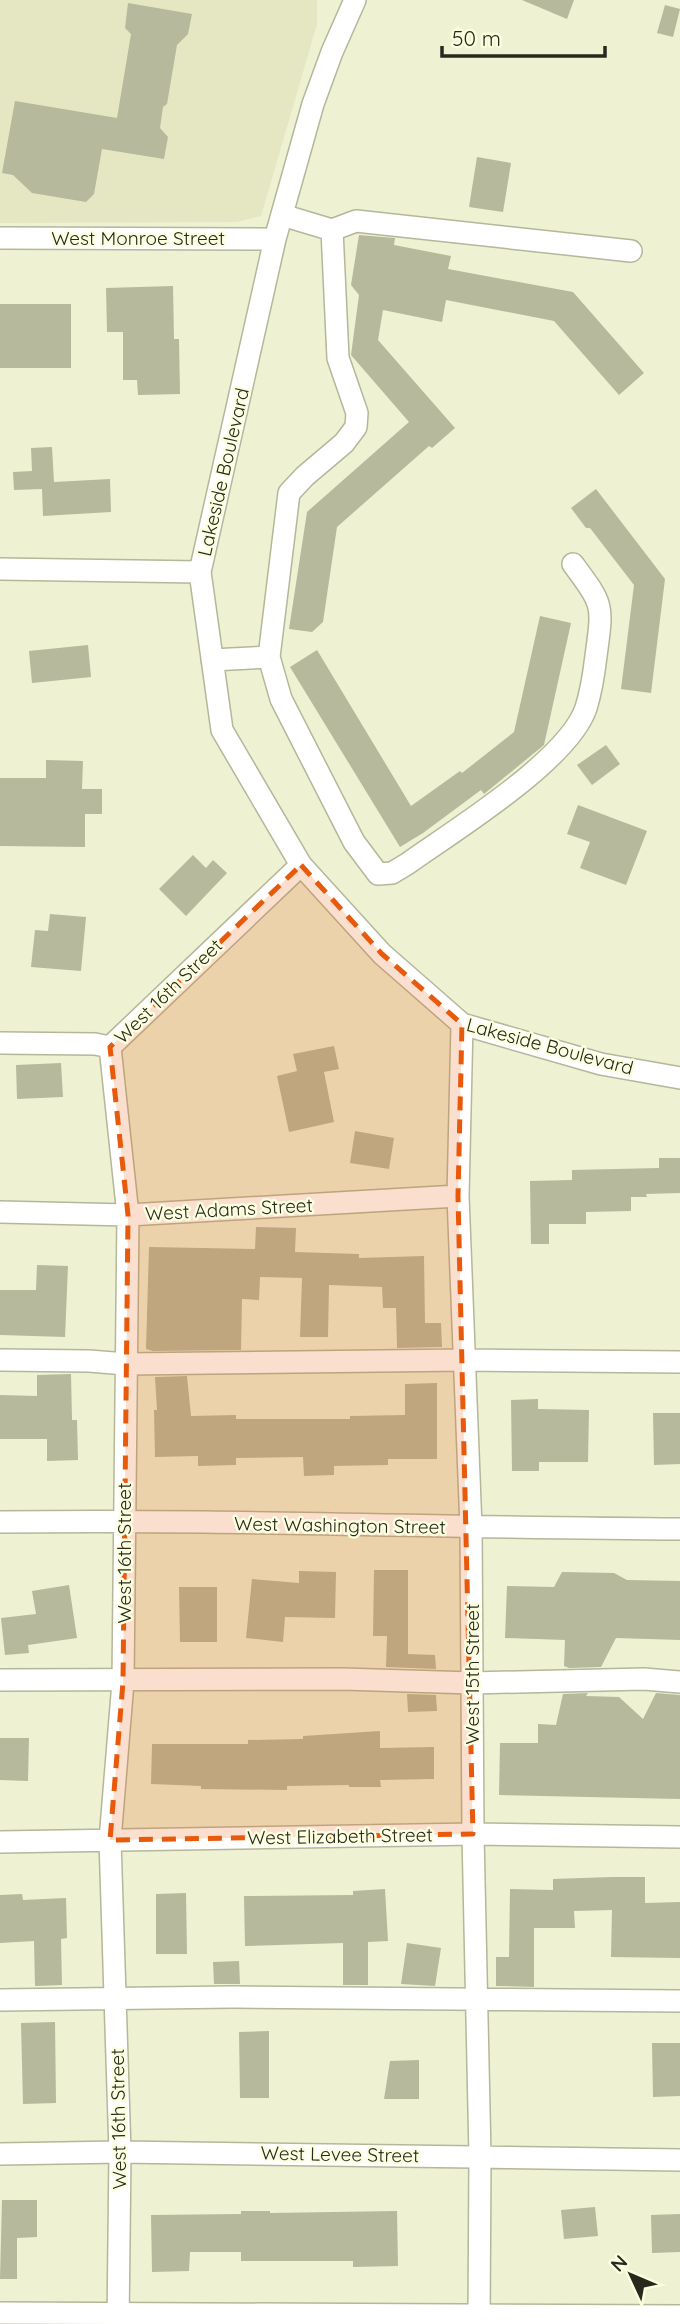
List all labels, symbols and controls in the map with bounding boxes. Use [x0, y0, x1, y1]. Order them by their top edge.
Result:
scale bar [442, 14, 605, 58]
text: 50 m [452, 25, 501, 51]
street label: West Monroe Street [51, 226, 225, 250]
street label: Lakeside Boulevard [192, 386, 254, 558]
street label: West 16th Street [109, 933, 227, 1049]
street label: Lakeside Boulevard [464, 1012, 636, 1080]
street label: West Adams Street [144, 1193, 314, 1225]
street label: West 16th Street [112, 1483, 136, 1623]
street label: West Washington Street [234, 1511, 446, 1539]
street label: West 15th Street [460, 1603, 484, 1745]
street label: West Elizabeth Street [247, 1822, 433, 1850]
street label: West 16th Street [105, 2048, 131, 2190]
street label: West Levee Street [260, 2141, 420, 2167]
north arrow [596, 2240, 666, 2310]
text: N [605, 2250, 632, 2277]

